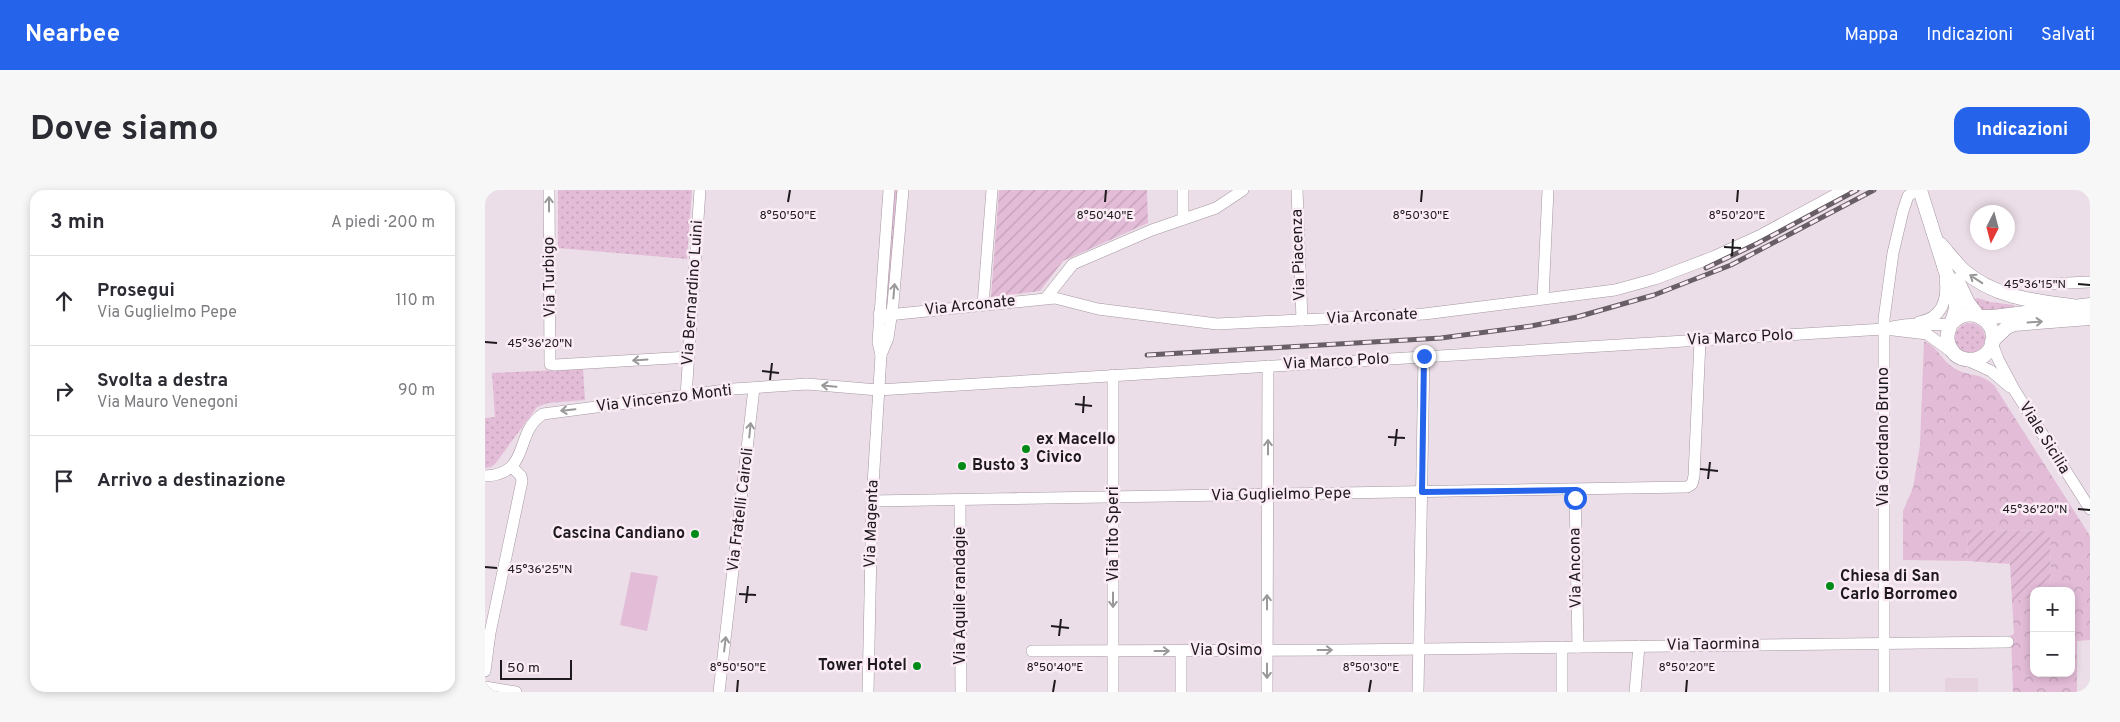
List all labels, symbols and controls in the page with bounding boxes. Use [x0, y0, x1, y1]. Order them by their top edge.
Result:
text: Nearbee [25, 20, 120, 50]
text: Mappa [1845, 24, 1898, 47]
text: Indicazioni [1926, 24, 2013, 47]
text: Salvati [2041, 24, 2095, 47]
button: Indicazioni [1954, 107, 2090, 154]
text: Dove siamo [30, 108, 219, 152]
one-way arrow [544, 197, 554, 213]
north arrow [1970, 205, 2015, 250]
text: 8°50'50"E [759, 208, 817, 224]
text: 8°50'40"E [1076, 208, 1134, 224]
text: 8°50'30"E [1393, 208, 1449, 224]
text: 8°50'20"E [1708, 208, 1766, 224]
text: 3 min [50, 209, 105, 236]
street label: Via Piacenza [1287, 209, 1311, 301]
text: A piedi · 200 m [331, 213, 435, 233]
street label: Via Bernardino Luini [678, 220, 708, 366]
street label: Via Turbigo [539, 236, 561, 318]
one-way arrow [1969, 274, 1983, 284]
text: 45°36'15"N [2004, 277, 2066, 293]
text: Prosegui [97, 279, 175, 303]
one-way arrow [890, 283, 899, 299]
icon: ahead [50, 287, 78, 315]
text: 110 m [395, 291, 435, 311]
street label: Via Arconate [923, 291, 1017, 321]
text: Via Guglielmo Pepe [97, 303, 237, 323]
street label: Via Arconate [1326, 305, 1418, 329]
one-way arrow [2026, 318, 2042, 327]
street label: Via Marco Polo [1686, 325, 1794, 351]
text: 45°36'20"N [507, 336, 573, 352]
route end [1413, 345, 1436, 368]
street label: Via Marco Polo [1282, 349, 1390, 375]
one-way arrow [632, 355, 648, 364]
street label: Via Giordano Bruno [1874, 367, 1894, 507]
text: Svolta a destra [97, 369, 228, 393]
icon: right [50, 377, 78, 405]
text: 90 m [398, 381, 435, 401]
street label: Via Vincenzo Monti [595, 381, 733, 417]
one-way arrow [822, 381, 838, 390]
text: Via Mauro Venegoni [97, 393, 238, 413]
street label: Viale Sicilia [2014, 398, 2074, 478]
one-way arrow [560, 405, 576, 415]
one-way arrow [745, 422, 755, 438]
place label: ex Macello Civico [1036, 430, 1116, 468]
one-way arrow [1263, 439, 1273, 455]
marker: ex Macello Civico [1020, 443, 1032, 455]
street label: Via Fratelli Cairoli [723, 447, 759, 573]
place label: Busto 3 [972, 456, 1029, 476]
marker: Busto 3 [956, 460, 968, 472]
icon: arrive [50, 467, 78, 495]
text: Arrivo a destinazione [97, 469, 286, 493]
street label: Via Magenta [860, 479, 884, 569]
street label: Via Guglielmo Pepe [1211, 484, 1351, 506]
street label: Via Tito Speri [1104, 486, 1124, 582]
route start [1564, 487, 1587, 510]
text: 45°36'20"N [2002, 502, 2068, 518]
place label: Cascina Candiano [552, 524, 685, 544]
street label: Via Aquile randagie [951, 527, 971, 665]
marker: Cascina Candiano [689, 528, 701, 540]
street label: Via Ancona [1565, 528, 1587, 608]
text: 45°36'25"N [508, 562, 572, 578]
place label: Chiesa di San Carlo Borromeo [1840, 567, 1958, 605]
marker: Chiesa di San Carlo Borromeo [1824, 580, 1836, 592]
map controls [2030, 587, 2075, 677]
button: + [2030, 587, 2075, 632]
one-way arrow [1108, 591, 1118, 607]
one-way arrow [1262, 594, 1272, 610]
button: − [2030, 632, 2075, 677]
street label: Via Taormina [1666, 634, 1760, 656]
one-way arrow [720, 636, 730, 652]
street label: Via Osimo [1190, 641, 1262, 661]
one-way arrow [1316, 645, 1332, 655]
one-way arrow [1154, 646, 1170, 656]
place label: Tower Hotel [818, 656, 907, 676]
scale bar [500, 657, 573, 680]
text: 50 m [507, 660, 540, 677]
text: 8°50'50"E [709, 660, 767, 676]
marker: Tower Hotel [911, 660, 923, 672]
text: 8°50'40"E [1026, 660, 1084, 676]
text: 8°50'30"E [1343, 660, 1399, 676]
text: 8°50'20"E [1658, 660, 1716, 676]
one-way arrow [1262, 662, 1272, 679]

